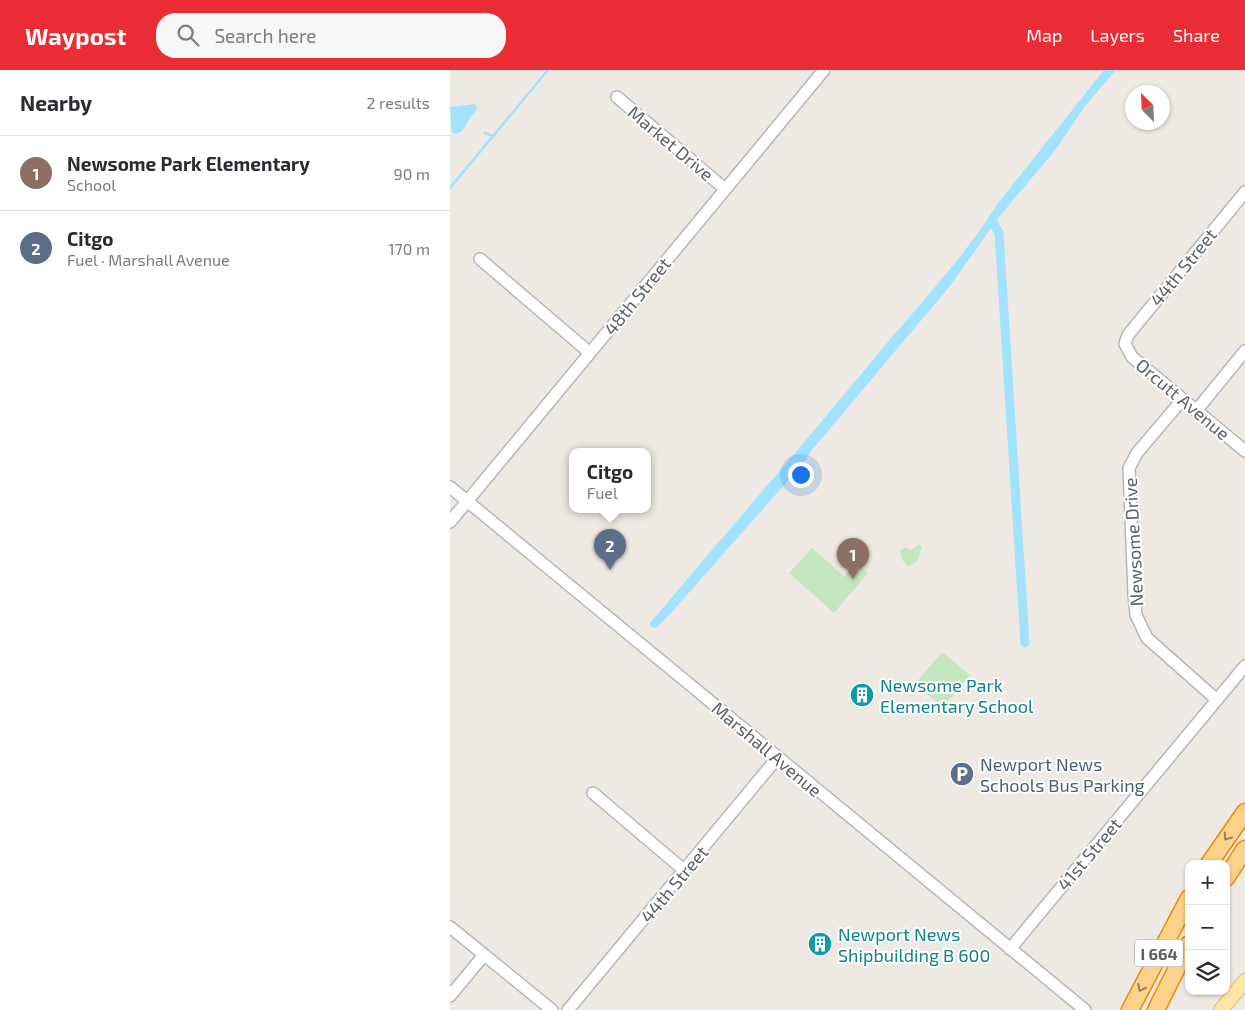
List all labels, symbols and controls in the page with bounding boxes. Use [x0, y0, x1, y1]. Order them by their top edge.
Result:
search box [156, 13, 506, 58]
text: Waypost [25, 21, 126, 50]
icon: search [174, 21, 202, 49]
text: Search here [214, 24, 317, 47]
text: Map [1026, 24, 1062, 46]
text: Layers [1090, 24, 1145, 46]
text: Share [1173, 24, 1220, 46]
north arrow [1125, 85, 1170, 130]
text: Nearby [20, 90, 92, 115]
text: 2 results [367, 93, 430, 112]
street label: Market Drive [624, 101, 718, 185]
text: Newsome Park Elementary [67, 152, 310, 175]
text: 1 [33, 164, 39, 183]
text: 90 m [394, 164, 430, 183]
text: School [67, 175, 116, 194]
street label: 44th Street [1145, 224, 1221, 310]
text: Citgo [67, 227, 113, 250]
text: 2 [31, 239, 41, 258]
text: 170 m [388, 239, 430, 258]
text: Fuel · Marshall Avenue [67, 250, 230, 269]
street label: 48th Street [599, 253, 675, 339]
street label: Orcutt Avenue [1132, 353, 1234, 445]
popup [569, 448, 651, 513]
text: Citgo [587, 460, 633, 483]
your location [788, 462, 814, 488]
street label: Newsome Drive [1119, 477, 1147, 607]
text: Fuel [587, 483, 618, 502]
pin: 2 [594, 529, 626, 570]
pin: 1 [837, 538, 869, 579]
place label: Newsome Park Elementary School [880, 674, 1034, 717]
building icon: Newsome Park Elementary School [849, 682, 875, 708]
street label: Marshall Avenue [708, 697, 826, 801]
place label: Newport News Schools Bus Parking [980, 753, 1145, 796]
parking icon: Newport News Schools Bus Parking [949, 761, 975, 787]
street label: 41st Street [1052, 813, 1126, 895]
one-way arrow [1224, 832, 1233, 841]
street label: 44th Street [636, 841, 713, 927]
map controls [1185, 860, 1230, 995]
button: + [1185, 860, 1230, 905]
button: − [1185, 905, 1230, 950]
place label: Newport News Shipbuilding B 600 [838, 923, 990, 966]
building icon: Newport News Shipbuilding B 600 [807, 931, 833, 957]
road number: I 664 [1135, 940, 1183, 966]
button: layers [1185, 950, 1230, 995]
one-way arrow [1137, 983, 1147, 992]

